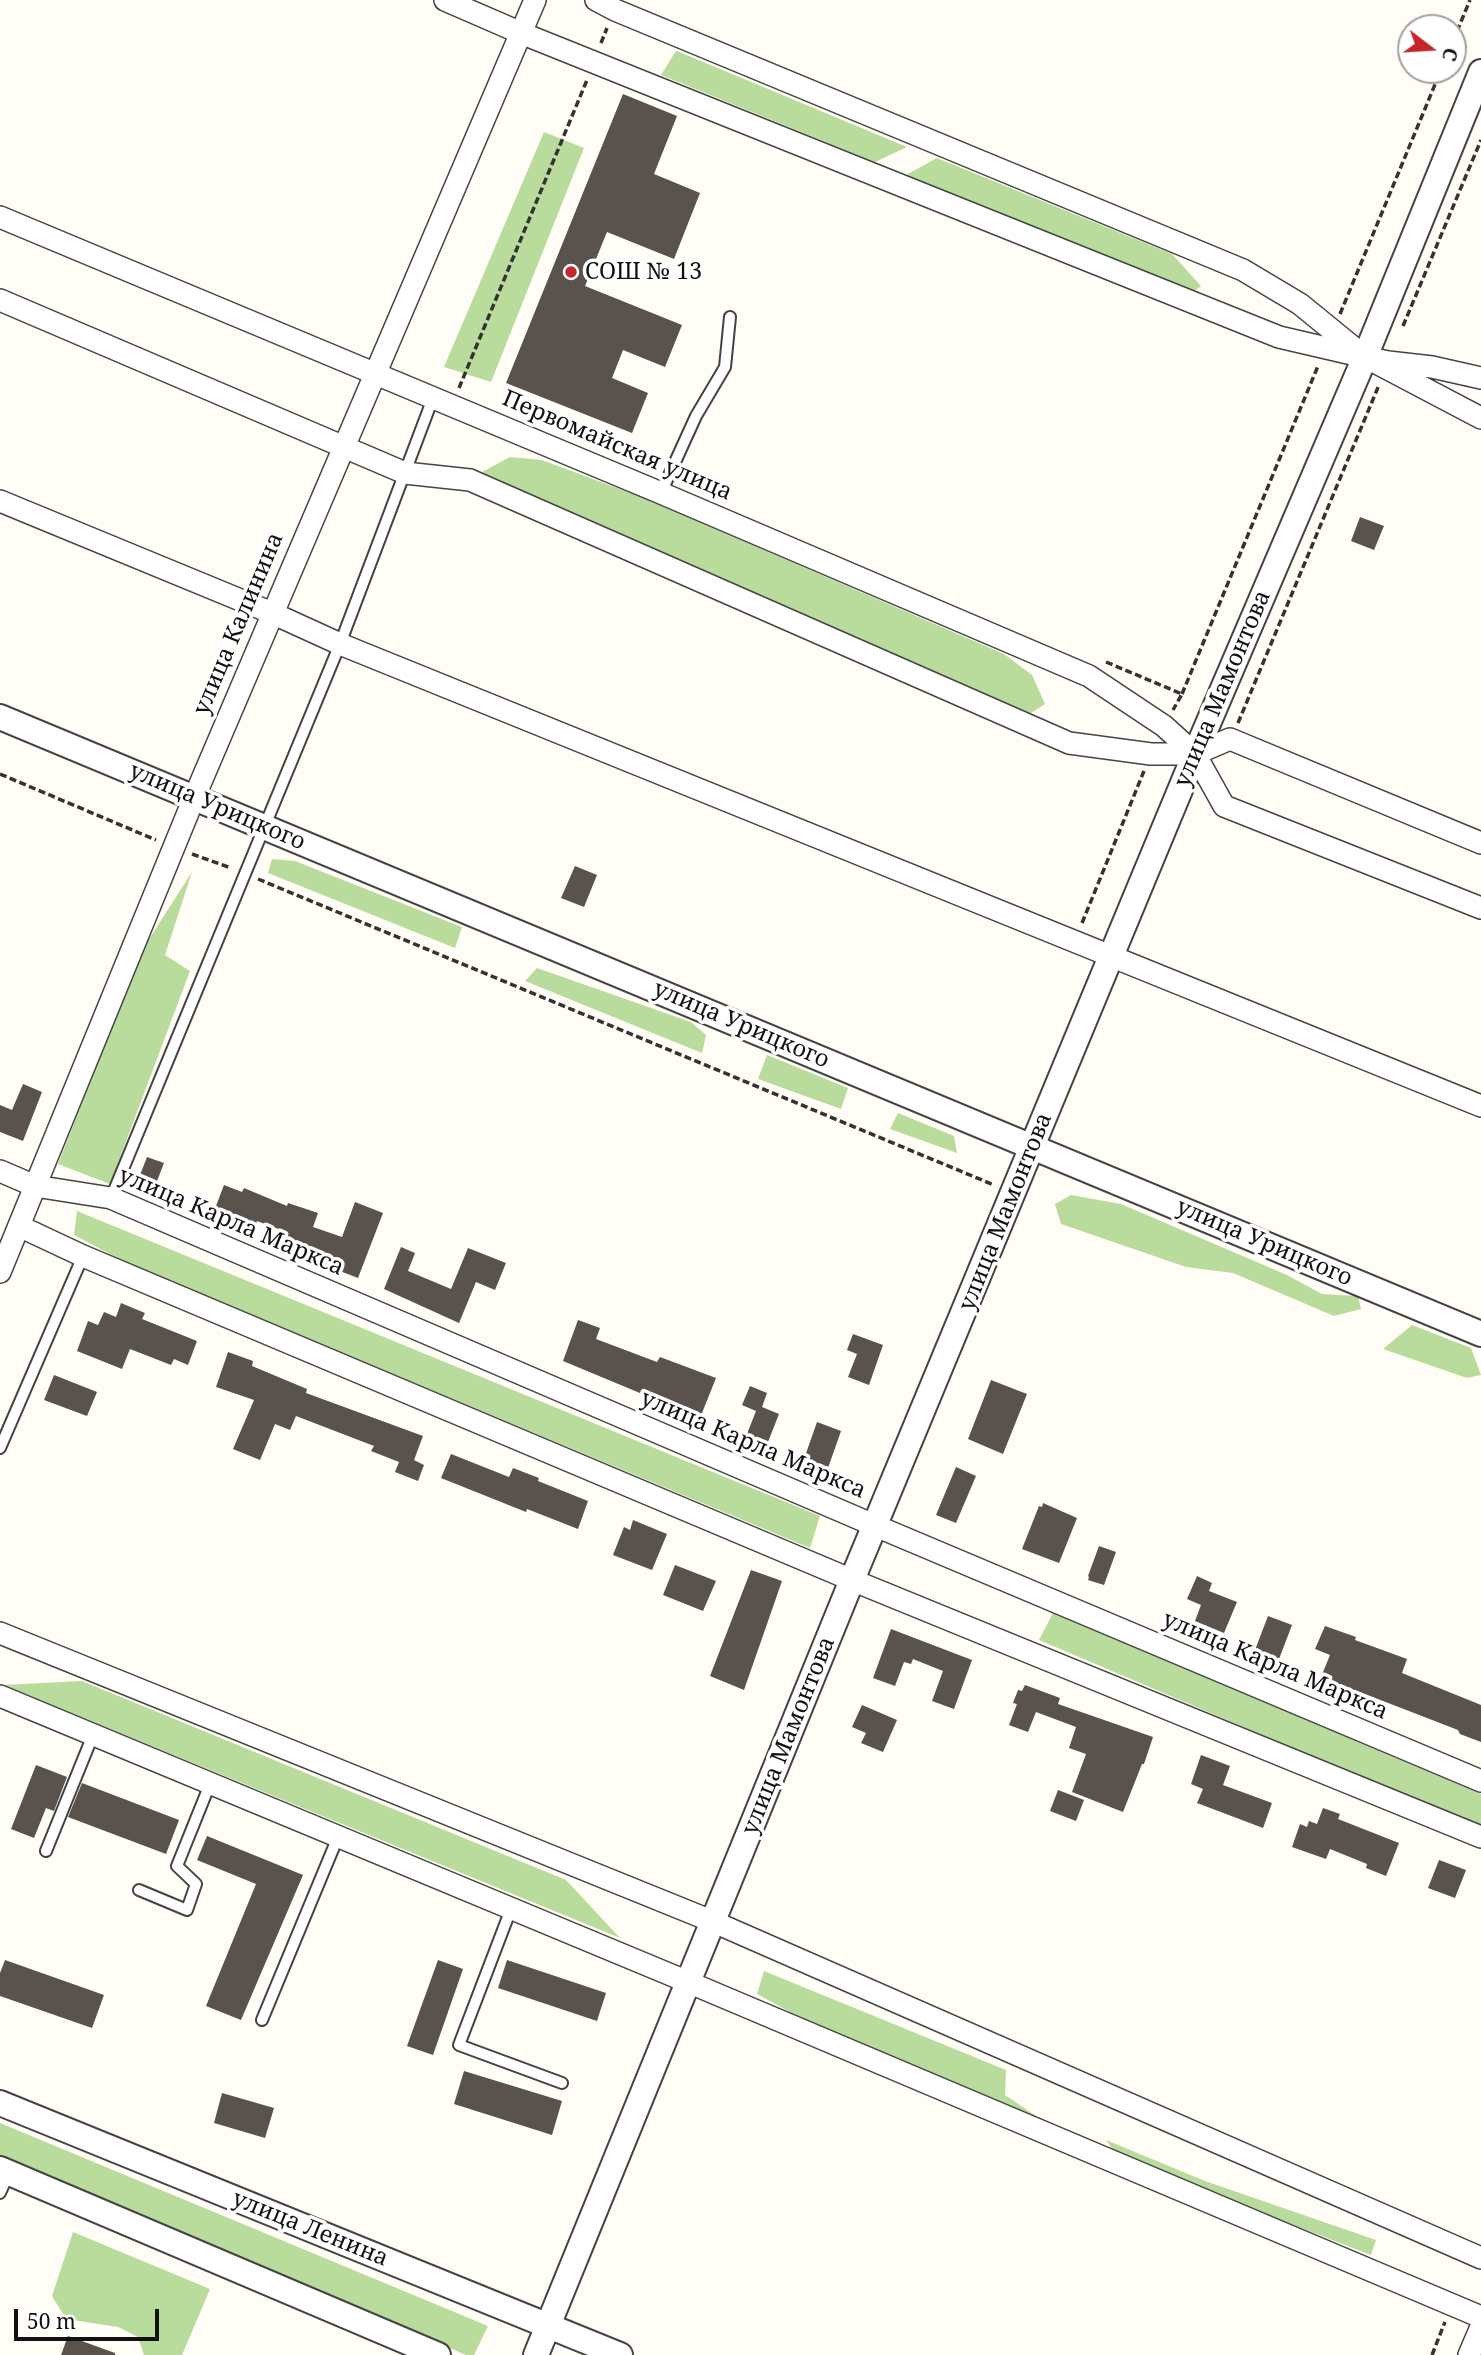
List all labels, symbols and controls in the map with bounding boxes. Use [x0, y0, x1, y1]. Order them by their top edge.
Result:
north arrow [1397, 14, 1467, 84]
text: С [1436, 45, 1464, 64]
place label: СОШ № 13 [585, 258, 702, 286]
marker: СОШ № 13 [563, 264, 579, 280]
street label: Первомайская улица [498, 385, 736, 507]
street label: улица Калинина [188, 529, 290, 719]
street label: улица Мамонтова [1169, 586, 1277, 792]
street label: улица Урицкого [125, 757, 309, 857]
street label: улица Урицкого [649, 975, 833, 1075]
street label: улица Мамонтова [954, 1109, 1058, 1315]
street label: улица Карла Маркса [114, 1162, 348, 1282]
street label: улица Урицкого [1172, 1193, 1356, 1293]
street label: улица Карла Маркса [636, 1385, 870, 1505]
street label: улица Карла Маркса [1158, 1606, 1392, 1726]
street label: улица Мамонтова [737, 1633, 841, 1839]
street label: улица Ленина [228, 2185, 392, 2273]
scale bar [18, 2296, 163, 2340]
text: 50 m [27, 2307, 76, 2335]

